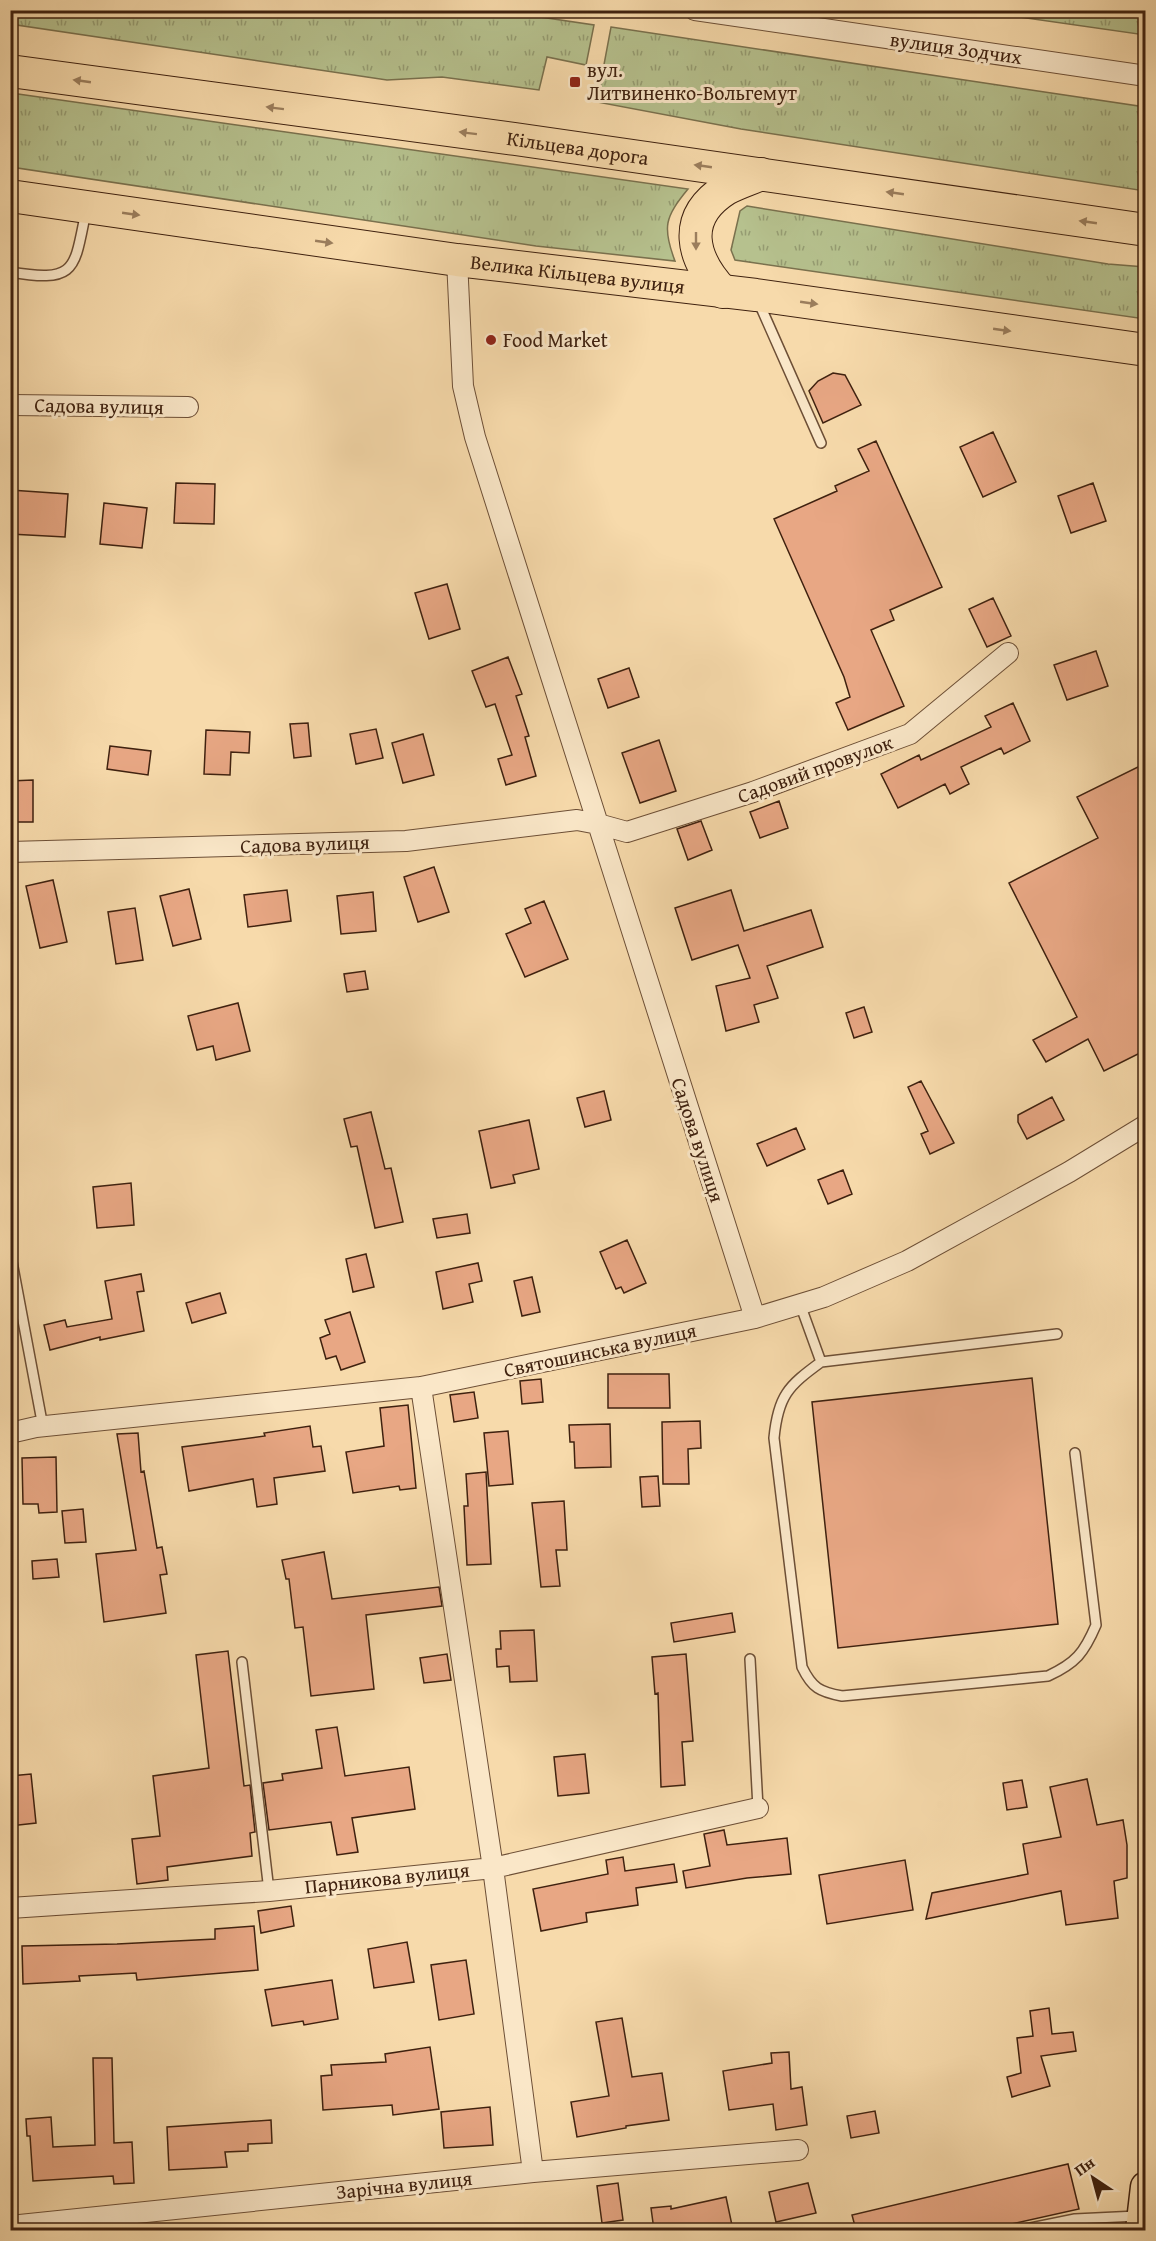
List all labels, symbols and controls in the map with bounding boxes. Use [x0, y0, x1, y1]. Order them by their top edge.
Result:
street label: вулиця Зодчих [888, 24, 1025, 71]
place label: вул. Литвиненко-Вольгемут [587, 55, 797, 107]
marker: вул. Литвиненко-Вольгемут [568, 75, 582, 89]
one-way arrow [72, 77, 91, 86]
one-way arrow [265, 103, 284, 113]
street label: Кільцева дорога [505, 123, 651, 172]
one-way arrow [459, 128, 478, 138]
one-way arrow [693, 161, 712, 170]
one-way arrow [885, 189, 904, 198]
one-way arrow [121, 210, 140, 219]
one-way arrow [1078, 217, 1097, 226]
one-way arrow [691, 232, 701, 251]
one-way arrow [314, 237, 333, 246]
street label: Велика Кільцева вулиця [469, 247, 686, 301]
one-way arrow [799, 298, 818, 307]
place label: Food Market [503, 325, 608, 354]
one-way arrow [993, 325, 1012, 334]
marker: Food Market [484, 333, 498, 347]
street label: Садова вулиця [34, 390, 164, 421]
street label: Садовий провулок [733, 727, 897, 810]
street label: Садова вулиця [240, 827, 370, 860]
street label: Садова вулиця [665, 1074, 732, 1206]
street label: Святошинська вулиця [501, 1315, 699, 1384]
street label: Парникова вулиця [303, 1854, 471, 1901]
north arrow [1063, 2148, 1123, 2208]
text: Пн [1069, 2150, 1100, 2182]
street label: Зарічна вулиця [334, 2163, 474, 2206]

